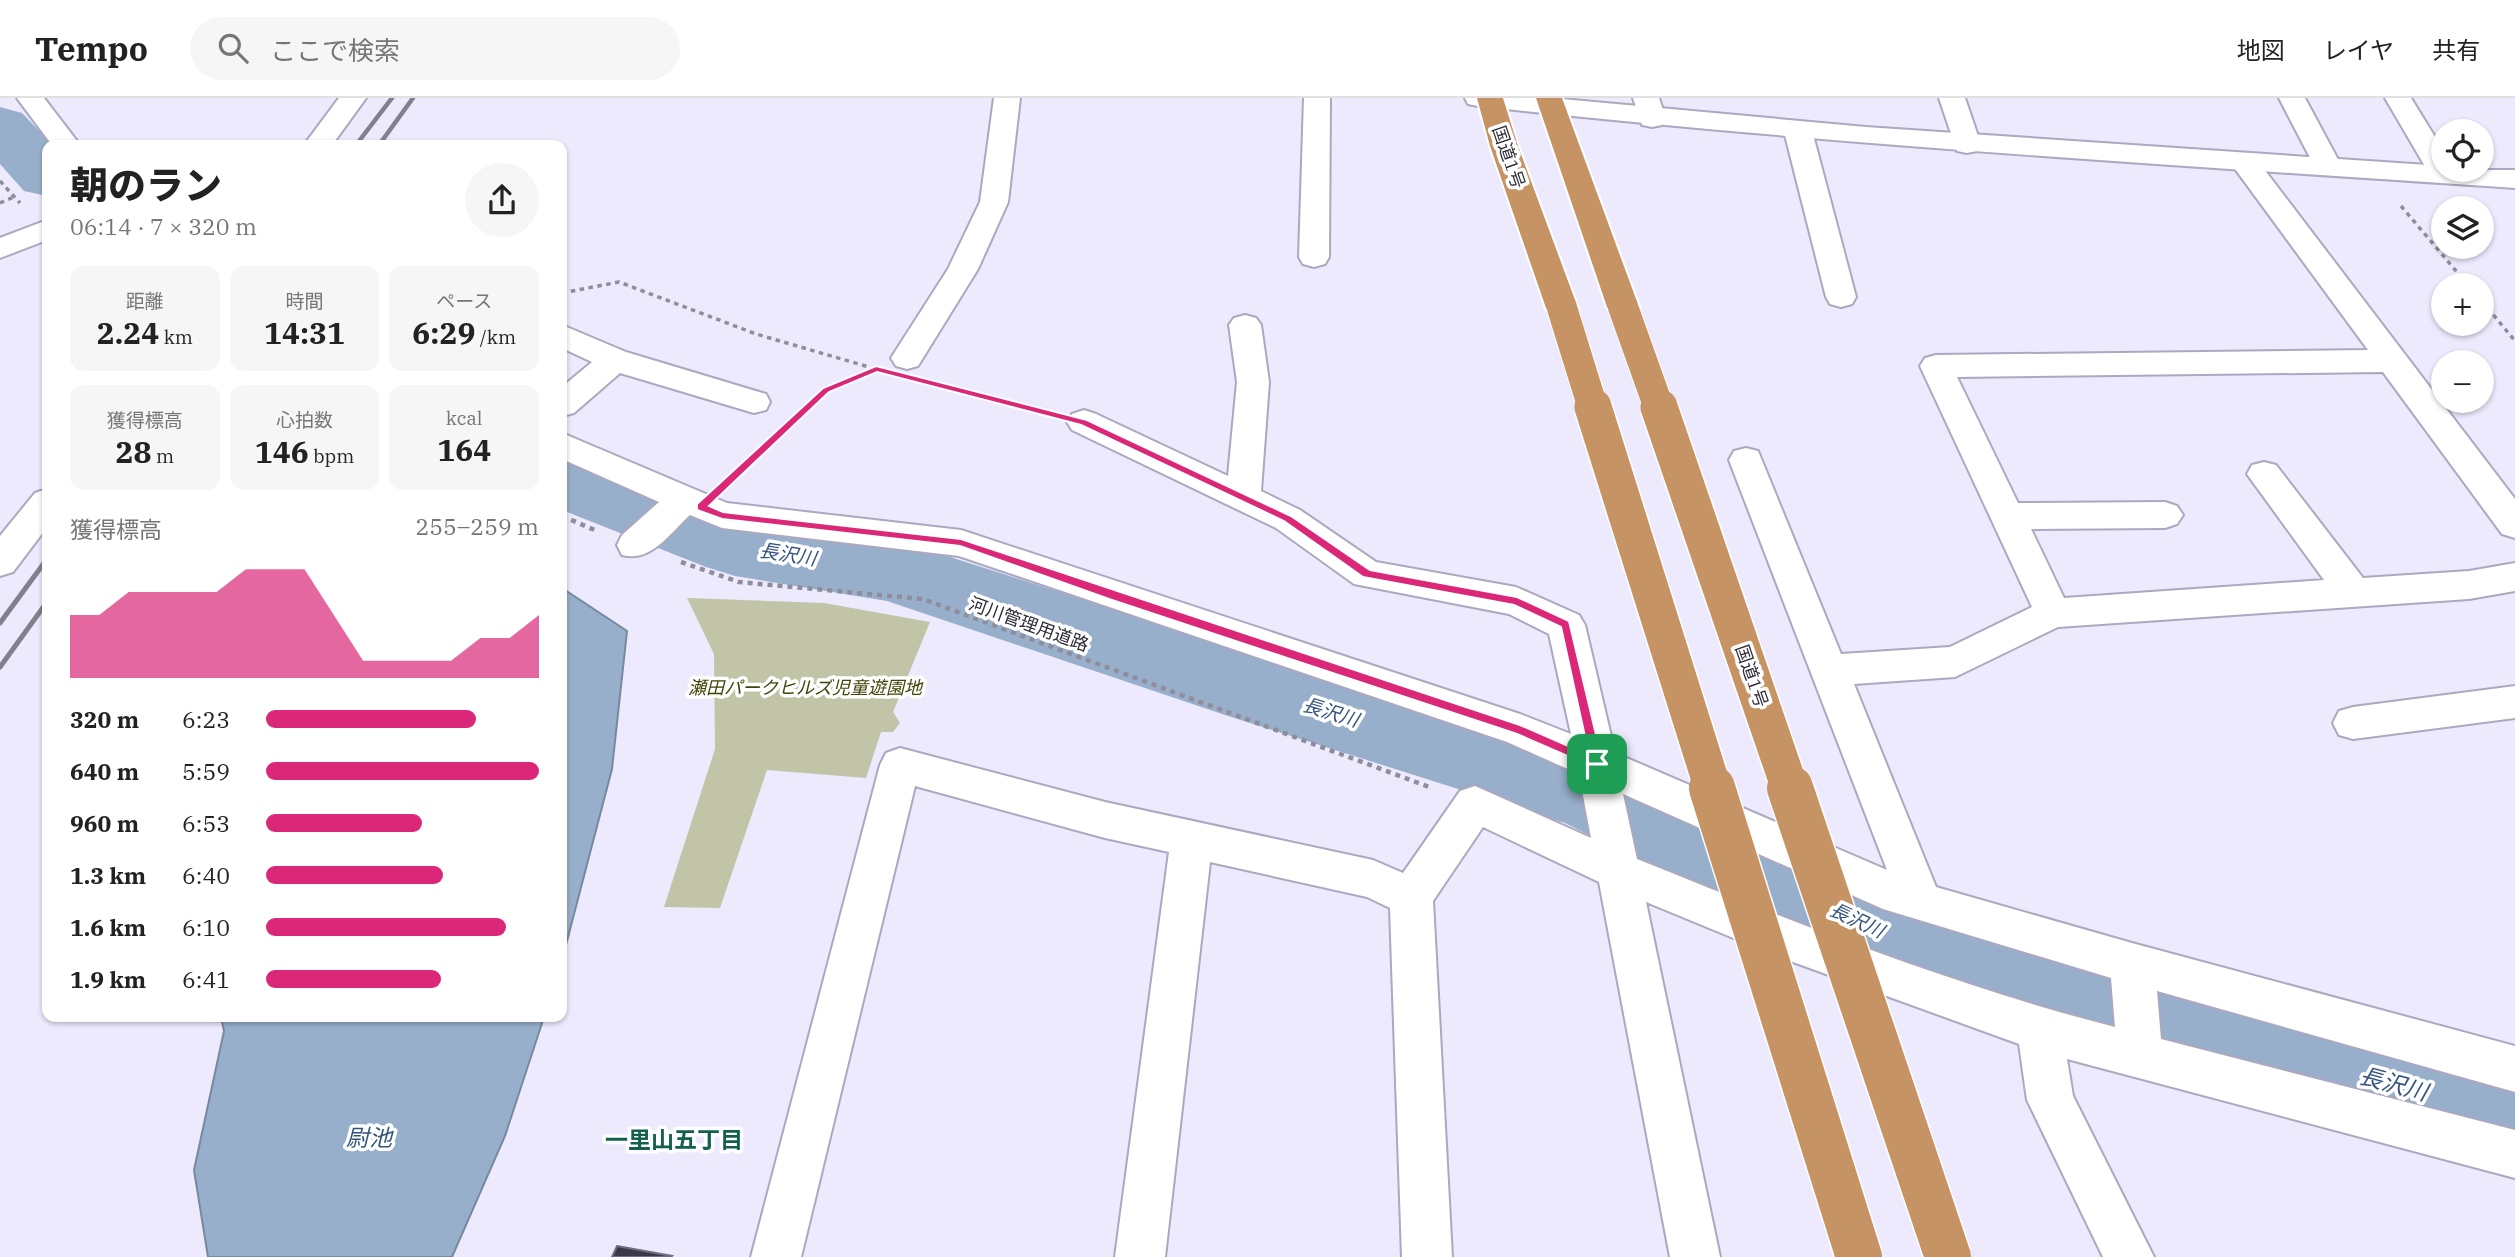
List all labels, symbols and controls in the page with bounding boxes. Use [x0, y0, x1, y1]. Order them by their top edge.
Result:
search box [190, 17, 680, 80]
text: Tempo [35, 27, 148, 70]
icon: search [214, 29, 252, 67]
text: ここで検索 [270, 33, 400, 67]
text: 地図 [2237, 34, 2285, 66]
text: レイヤ [2323, 34, 2394, 66]
text: 共有 [2432, 34, 2480, 66]
map controls [2431, 119, 2494, 413]
button: locate [2431, 119, 2494, 182]
street label: 国道1号 [1488, 123, 1530, 191]
text: 朝のラン [70, 160, 222, 209]
button: share [465, 163, 539, 237]
button: layers [2431, 196, 2494, 259]
text: 06:14 · 7 × 320 m [70, 211, 257, 241]
button: + [2431, 273, 2494, 336]
text: 距離 [126, 289, 164, 313]
text: 時間 [285, 289, 324, 313]
text: ペース [436, 289, 492, 313]
text: 2.24 [97, 313, 159, 352]
text: 14:31 [264, 313, 345, 352]
text: 6:29 [412, 313, 475, 352]
text: km [159, 325, 193, 349]
text: /km [475, 325, 516, 349]
button: − [2431, 350, 2494, 413]
text: kcal [446, 406, 482, 430]
text: 獲得標高 [107, 408, 183, 432]
text: 心拍数 [276, 408, 333, 432]
text: 164 [437, 430, 491, 469]
text: 28 [116, 432, 152, 471]
text: 146 [255, 432, 309, 471]
text: m [152, 444, 174, 468]
text: bpm [309, 444, 354, 468]
text: 255–259 m [415, 511, 539, 541]
text: 獲得標高 [70, 514, 162, 544]
water label: 長沢川 [758, 538, 820, 571]
street label: 河川管理用道路 [966, 592, 1092, 656]
street label: 国道1号 [1731, 642, 1773, 710]
park label: 瀬田パークヒルズ児童遊園地 [688, 676, 924, 699]
water label: 長沢川 [1300, 692, 1364, 732]
text: 320 m [70, 704, 139, 734]
text: 6:23 [182, 704, 230, 734]
pin [1567, 734, 1627, 794]
icon: arrive [1578, 745, 1616, 783]
text: 640 m [70, 756, 139, 786]
text: 5:59 [182, 756, 230, 786]
text: 960 m [70, 808, 139, 838]
text: 6:53 [182, 808, 230, 838]
text: 1.3 km [70, 860, 146, 890]
text: 6:40 [182, 860, 230, 890]
water label: 長沢川 [1826, 897, 1890, 944]
text: 1.6 km [70, 912, 146, 942]
text: 6:10 [182, 912, 230, 942]
text: 1.9 km [70, 964, 146, 994]
text: 6:41 [182, 964, 230, 994]
water label: 長沢川 [2357, 1060, 2434, 1107]
water label: 尉池 [346, 1122, 394, 1152]
district label: 一里山五丁目 [605, 1124, 743, 1154]

